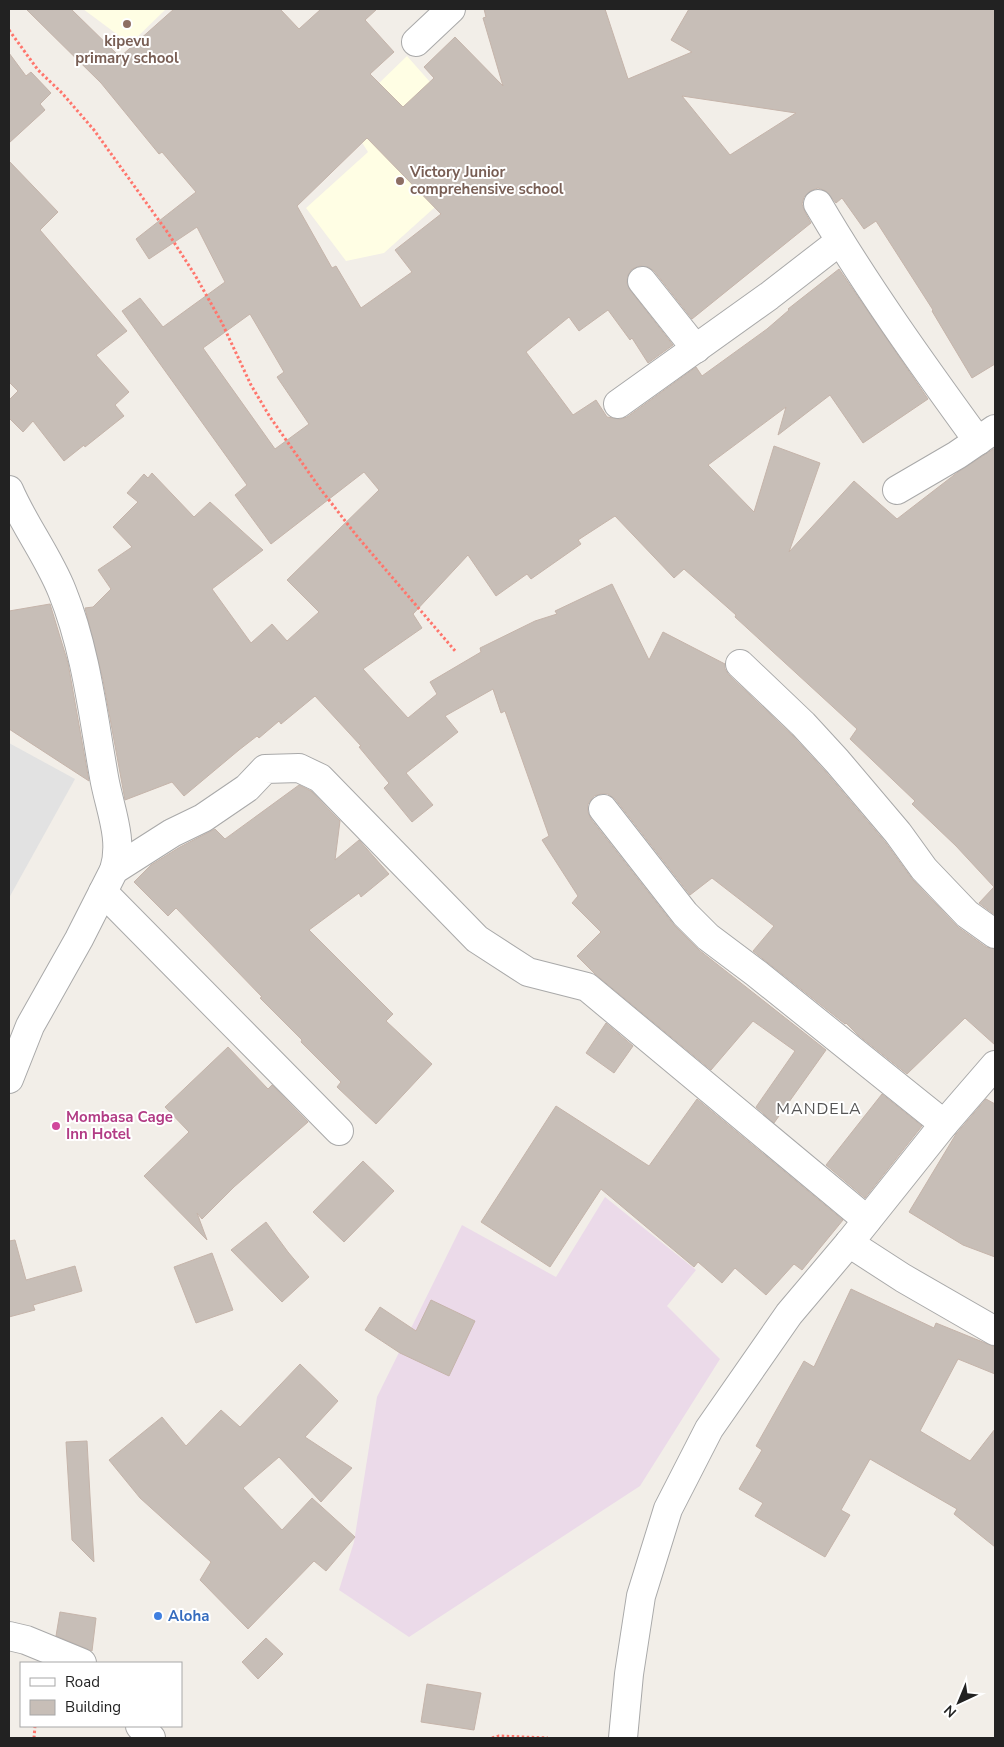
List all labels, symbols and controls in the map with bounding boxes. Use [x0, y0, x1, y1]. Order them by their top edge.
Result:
marker: kipevu primary school [121, 18, 133, 30]
place label: kipevu primary school [75, 31, 179, 68]
place label: Victory Junior comprehensive school [409, 162, 564, 199]
marker: Victory Junior comprehensive school [394, 175, 406, 187]
district label: MANDELA [776, 1098, 862, 1120]
place label: Mombasa Cage Inn Hotel [66, 1107, 173, 1144]
marker: Mombasa Cage Inn Hotel [50, 1120, 62, 1132]
place label: Aloha [168, 1606, 210, 1626]
marker: Aloha [152, 1610, 164, 1622]
legend [20, 1662, 182, 1727]
text: Road [65, 1672, 100, 1692]
north arrow [934, 1677, 984, 1727]
text: Building [65, 1697, 121, 1717]
text: N [940, 1701, 961, 1721]

